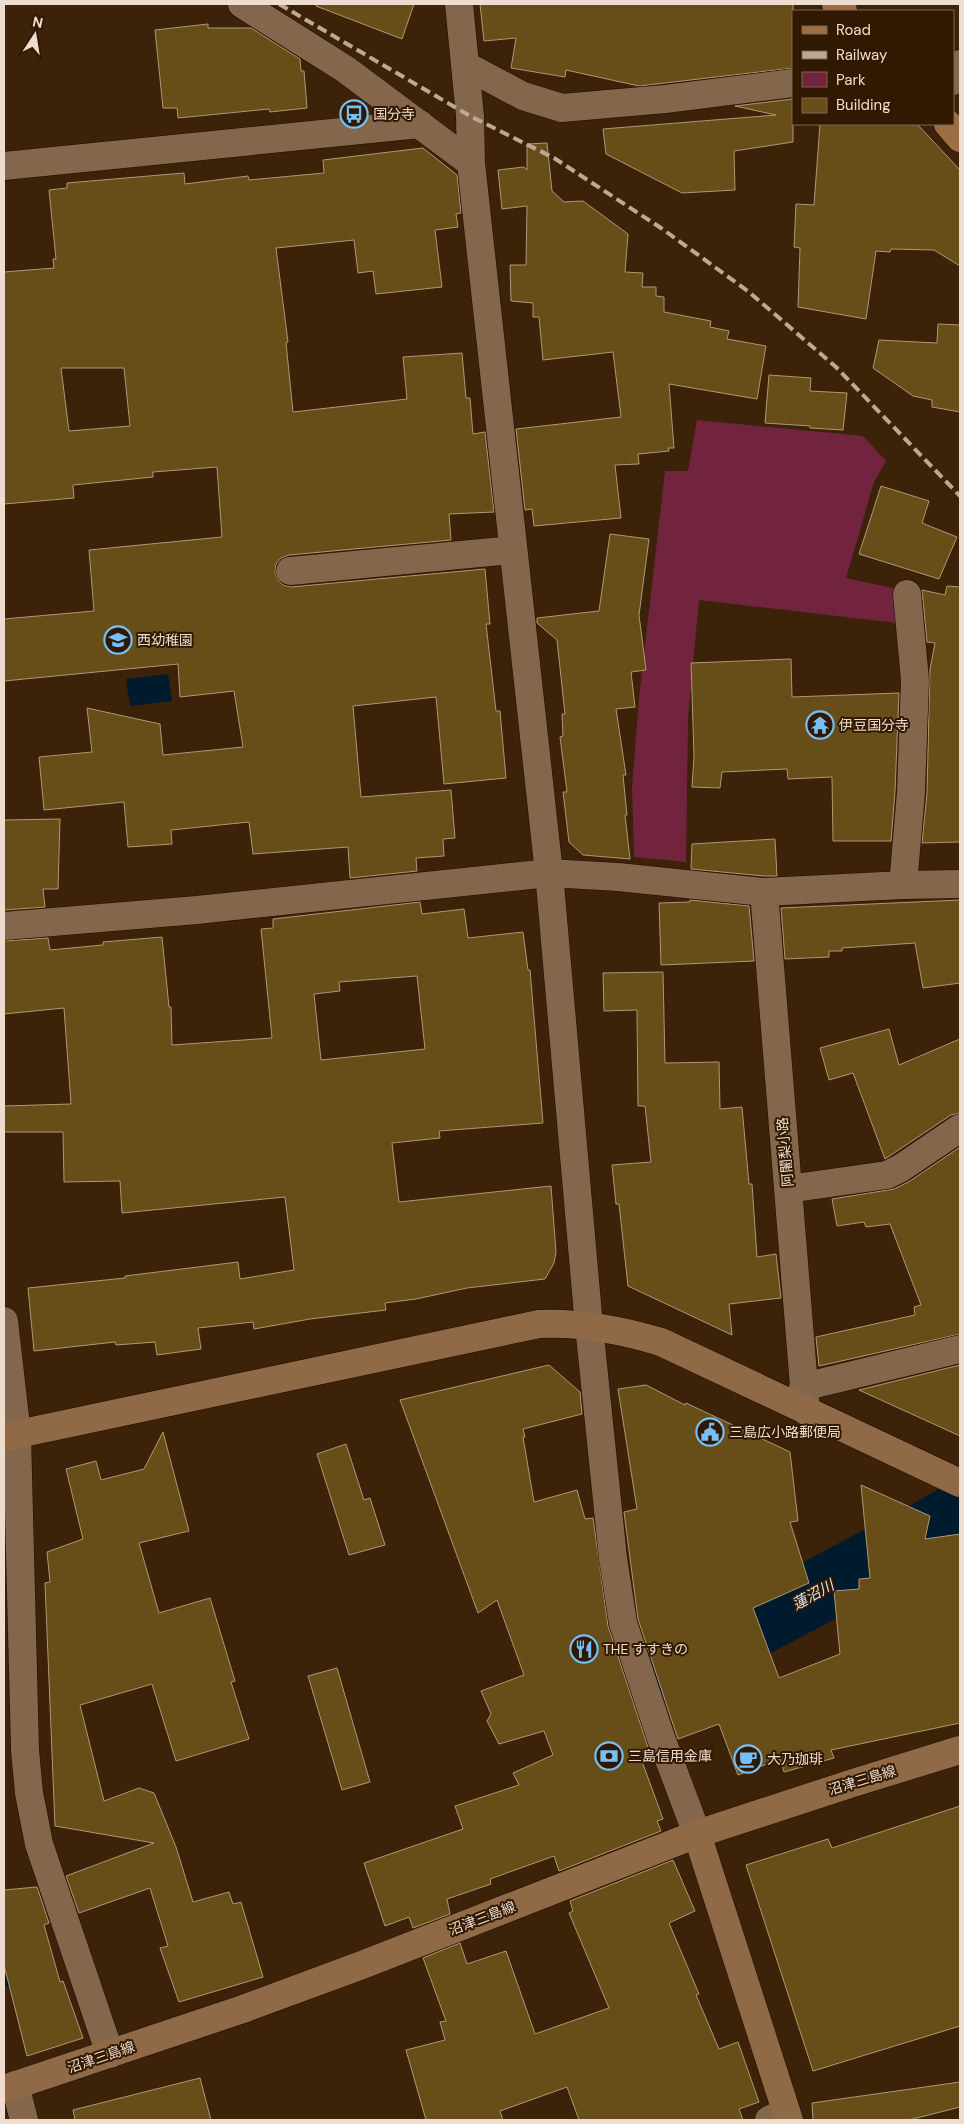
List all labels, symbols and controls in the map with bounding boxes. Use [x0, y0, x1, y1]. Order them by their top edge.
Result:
north arrow [10, 10, 60, 60]
legend [792, 10, 954, 125]
text: N [31, 12, 45, 32]
text: Road [836, 20, 871, 40]
text: Railway [836, 45, 888, 65]
text: Park [836, 70, 866, 90]
text: Building [836, 95, 891, 115]
bus stop icon: 国分寺 [339, 99, 369, 129]
place label: 国分寺 [373, 105, 415, 123]
school or university icon: 西幼稚園 [103, 625, 133, 655]
place label: 西幼稚園 [137, 631, 193, 649]
temple icon: 伊豆国分寺 [805, 710, 835, 740]
place label: 伊豆国分寺 [839, 716, 909, 734]
street label: 阿闍梨小路 [773, 1116, 797, 1188]
public building icon: 三島広小路郵便局 [695, 1417, 725, 1447]
place label: 三島広小路郵便局 [729, 1423, 841, 1441]
water label: 蓮沼川 [788, 1574, 839, 1615]
restaurant icon: THE すすきの [569, 1634, 599, 1664]
place label: THE すすきの [603, 1640, 688, 1658]
bank icon: 三島信用金庫 [594, 1741, 624, 1771]
cafe icon: 大乃珈琲 [733, 1744, 763, 1774]
place label: 三島信用金庫 [628, 1747, 712, 1765]
place label: 大乃珈琲 [767, 1750, 823, 1768]
street label: 沼津三島線 [826, 1761, 898, 1799]
street label: 沼津三島線 [446, 1897, 518, 1939]
street label: 沼津三島線 [65, 2037, 137, 2077]

